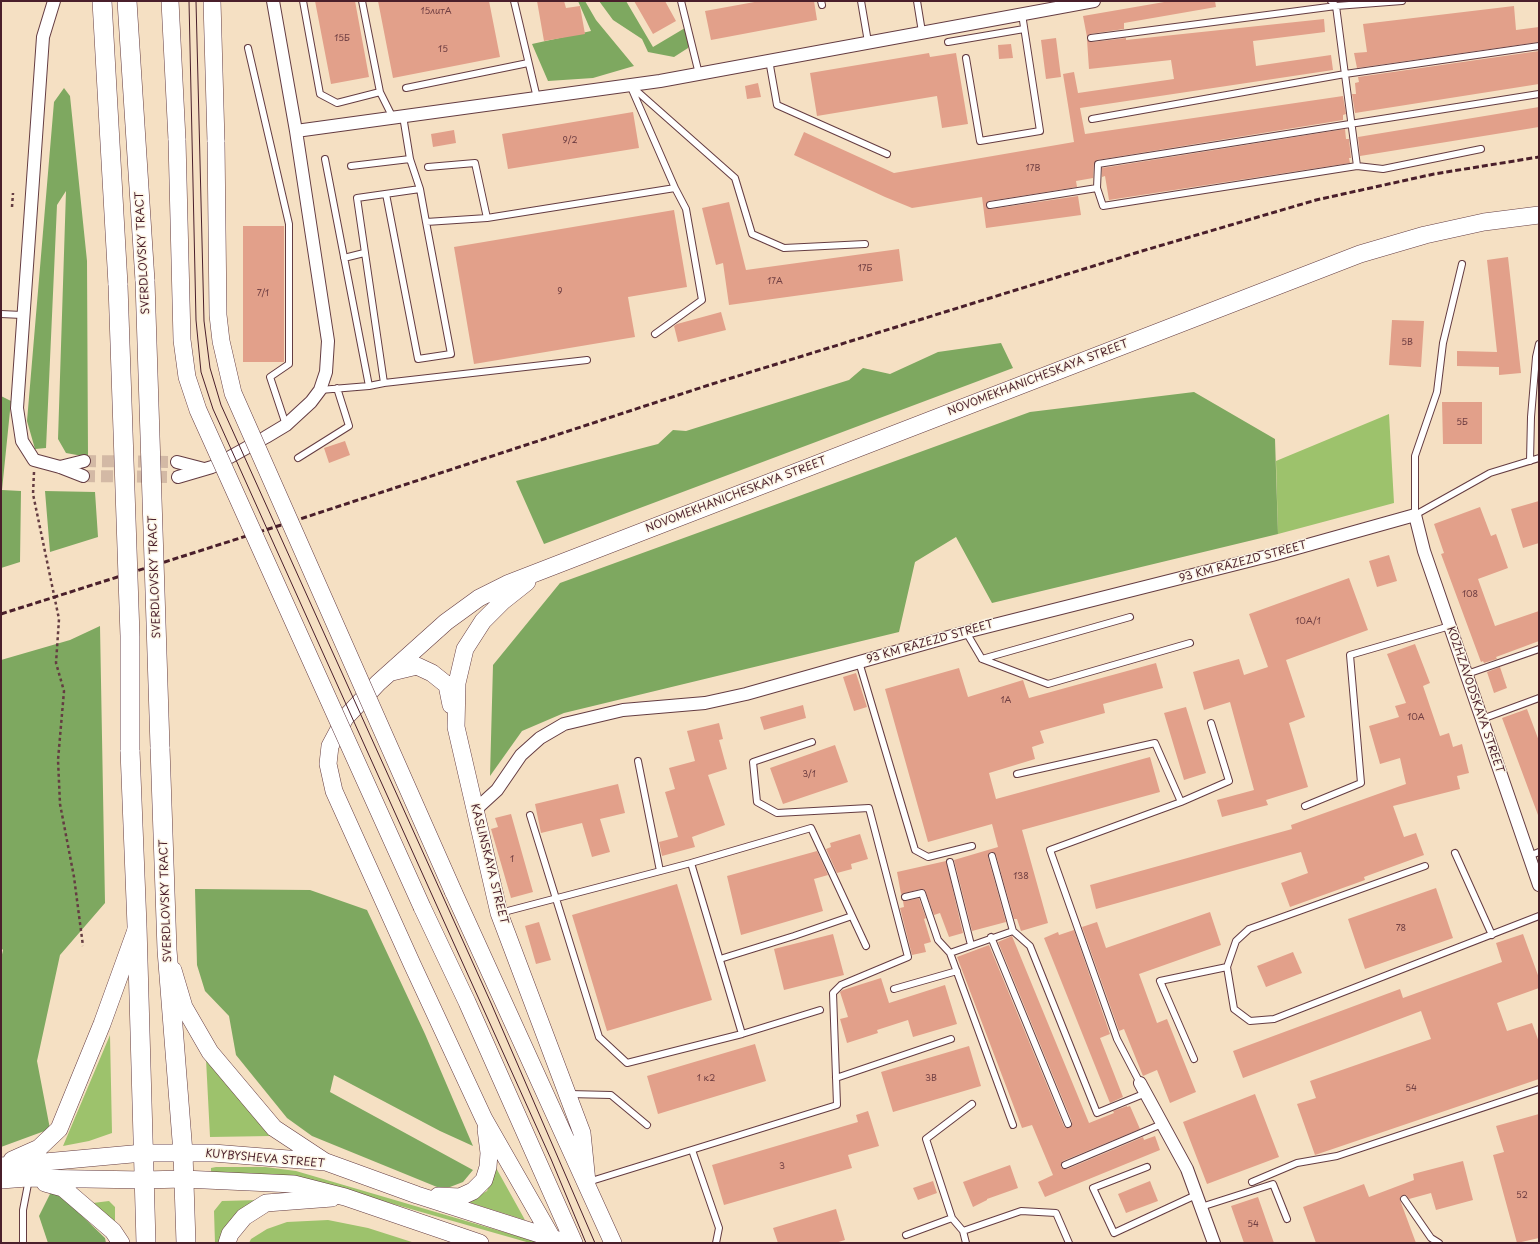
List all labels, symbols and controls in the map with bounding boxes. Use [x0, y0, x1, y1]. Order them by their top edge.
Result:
house number: 15литА [420, 7, 452, 17]
house number: 15Б [334, 34, 350, 44]
house number: 15 [438, 45, 448, 55]
house number: 9/2 [562, 136, 578, 146]
house number: 17В [1026, 164, 1040, 174]
street label: SVERDLOVSKY TRACT [133, 191, 153, 315]
house number: 17Б [858, 264, 872, 274]
house number: 17А [767, 277, 783, 287]
house number: 9 [557, 287, 563, 297]
house number: 7/1 [257, 289, 269, 299]
street label: NOVOMEKHANICHESKAYA STREET [946, 337, 1130, 419]
house number: 5В [1401, 338, 1413, 348]
house number: 5Б [1456, 418, 1468, 428]
street label: NOVOMEKHANICHESKAYA STREET [644, 454, 828, 536]
street label: SVERDLOVSKY TRACT [146, 515, 164, 639]
street label: 93 KM RAZEZD STREET [1178, 539, 1308, 585]
house number: 108 [1462, 590, 1478, 600]
house number: 10А/1 [1295, 617, 1321, 627]
street label: 93 KM RAZEZD STREET [865, 618, 995, 666]
street label: KOZHZAVODSKAYA STREET [1444, 625, 1506, 775]
house number: 1А [1001, 696, 1011, 706]
house number: 10А [1407, 713, 1425, 723]
house number: 3/1 [802, 770, 816, 780]
street label: KASLINSKAYA STREET [468, 802, 510, 926]
street label: SVERDLOVSKY TRACT [157, 839, 175, 963]
house number: 1 [510, 855, 514, 865]
house number: 138 [1013, 872, 1029, 882]
house number: 78 [1396, 924, 1406, 934]
house number: 1 к2 [697, 1074, 715, 1084]
house number: 3В [925, 1074, 937, 1084]
house number: 54 [1405, 1084, 1417, 1094]
street label: KUYBYSHEVA STREET [205, 1147, 325, 1171]
house number: 3 [779, 1162, 785, 1172]
house number: 52 [1516, 1191, 1528, 1201]
house number: 54 [1247, 1220, 1259, 1230]

